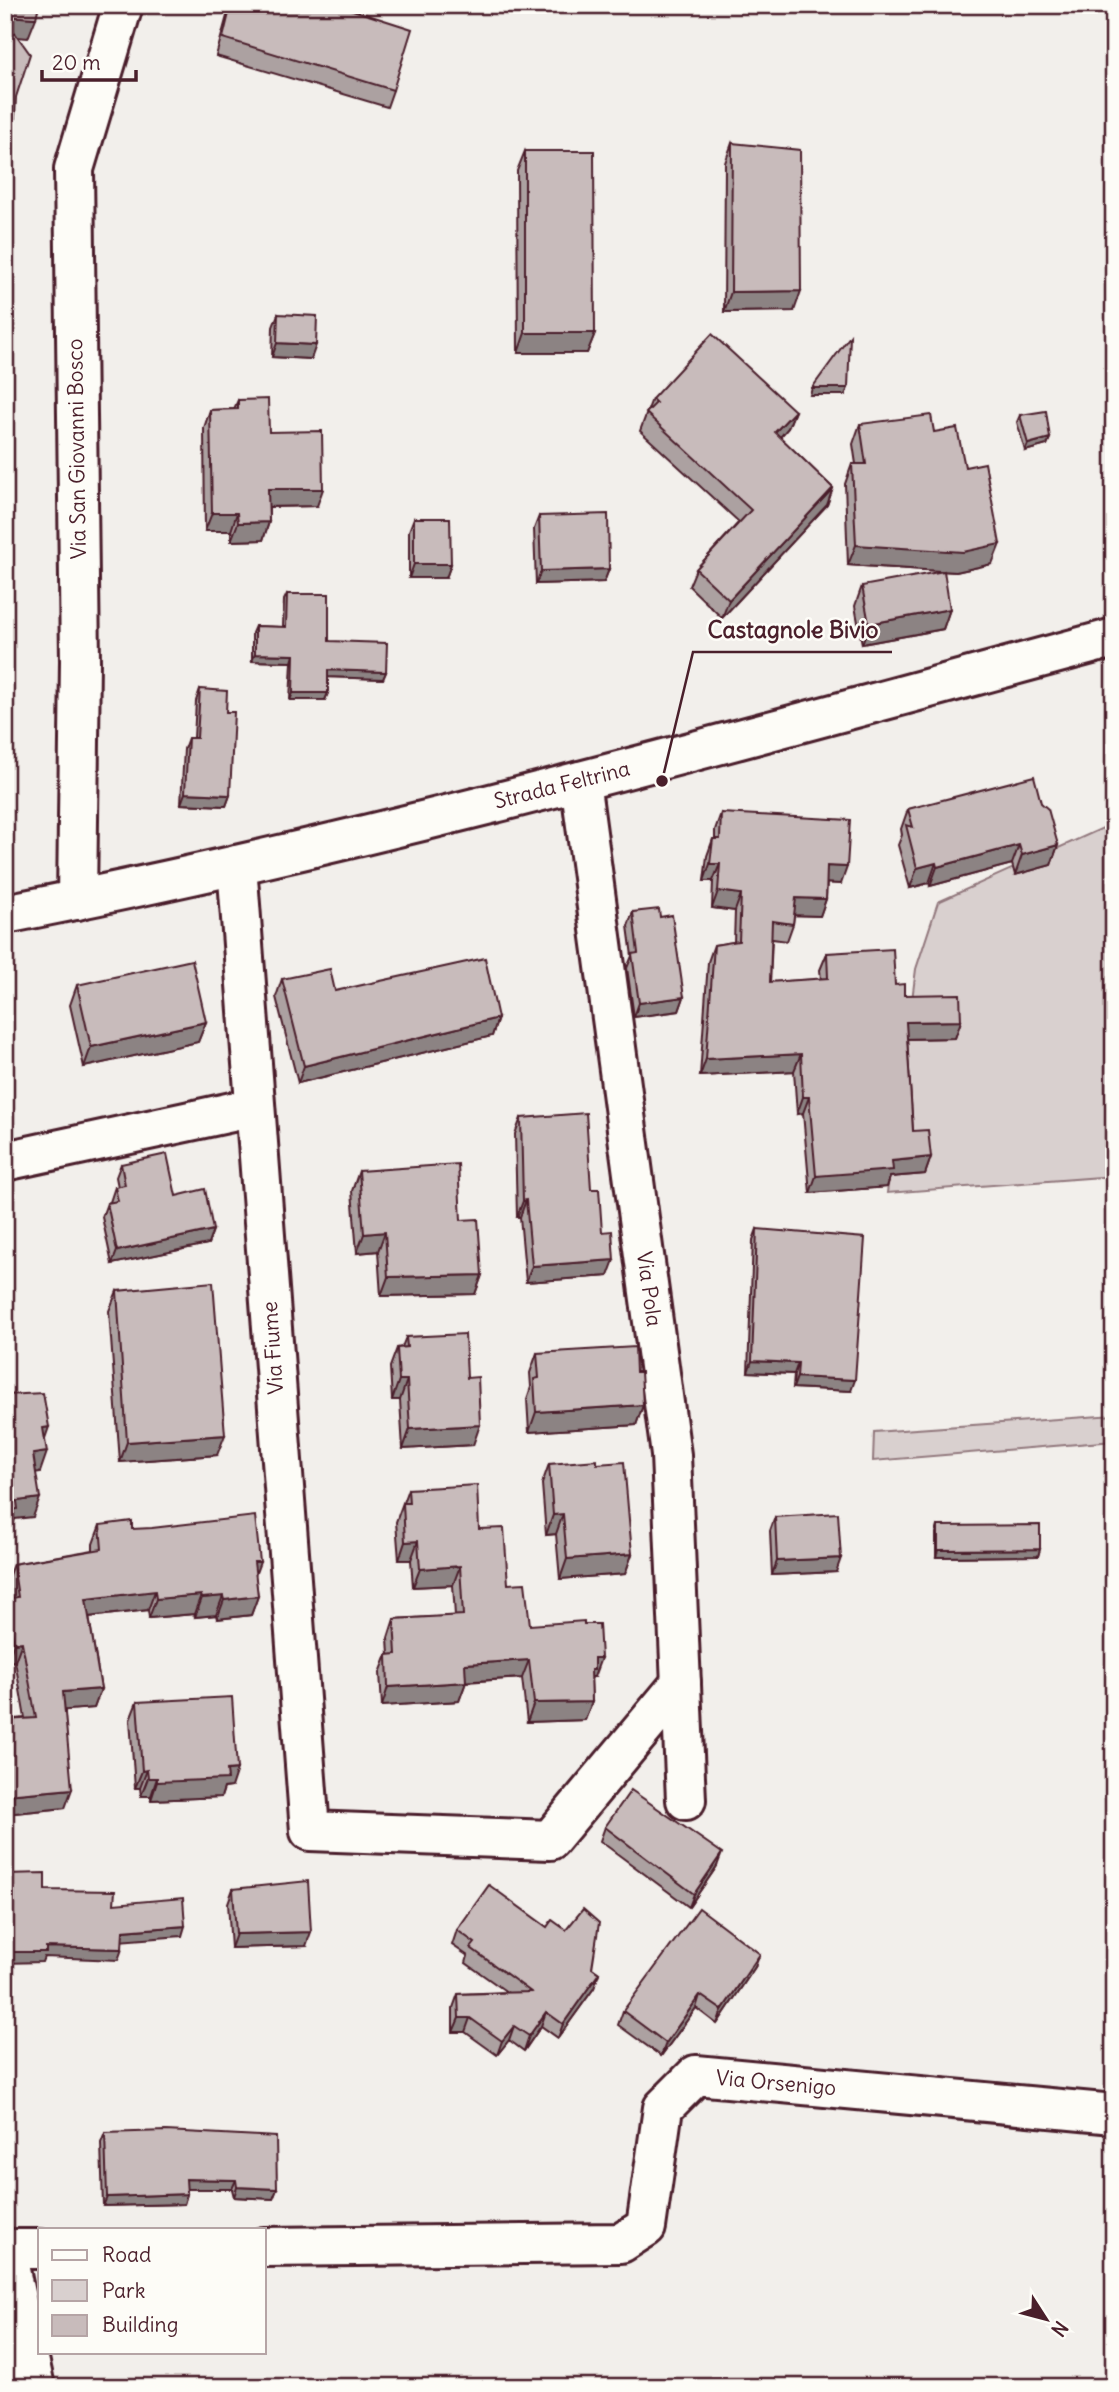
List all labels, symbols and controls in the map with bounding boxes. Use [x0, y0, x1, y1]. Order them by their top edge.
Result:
scale bar [42, 38, 136, 82]
text: 20 m [52, 49, 101, 76]
street label: Via San Giovanni Bosco [61, 338, 92, 560]
callout: Castagnole Bivio [693, 608, 892, 652]
text: Castagnole Bivio [708, 615, 879, 644]
street label: Strada Feltrina [491, 755, 633, 814]
street label: Via Pola [631, 1250, 668, 1328]
street label: Via Fiume [256, 1300, 289, 1396]
street label: Via Orsenigo [715, 2064, 837, 2101]
legend [38, 2228, 266, 2354]
text: Road [102, 2241, 151, 2268]
text: Park [102, 2277, 145, 2304]
north arrow [1010, 2284, 1080, 2354]
text: Building [102, 2311, 178, 2338]
text: N [1046, 2317, 1073, 2341]

